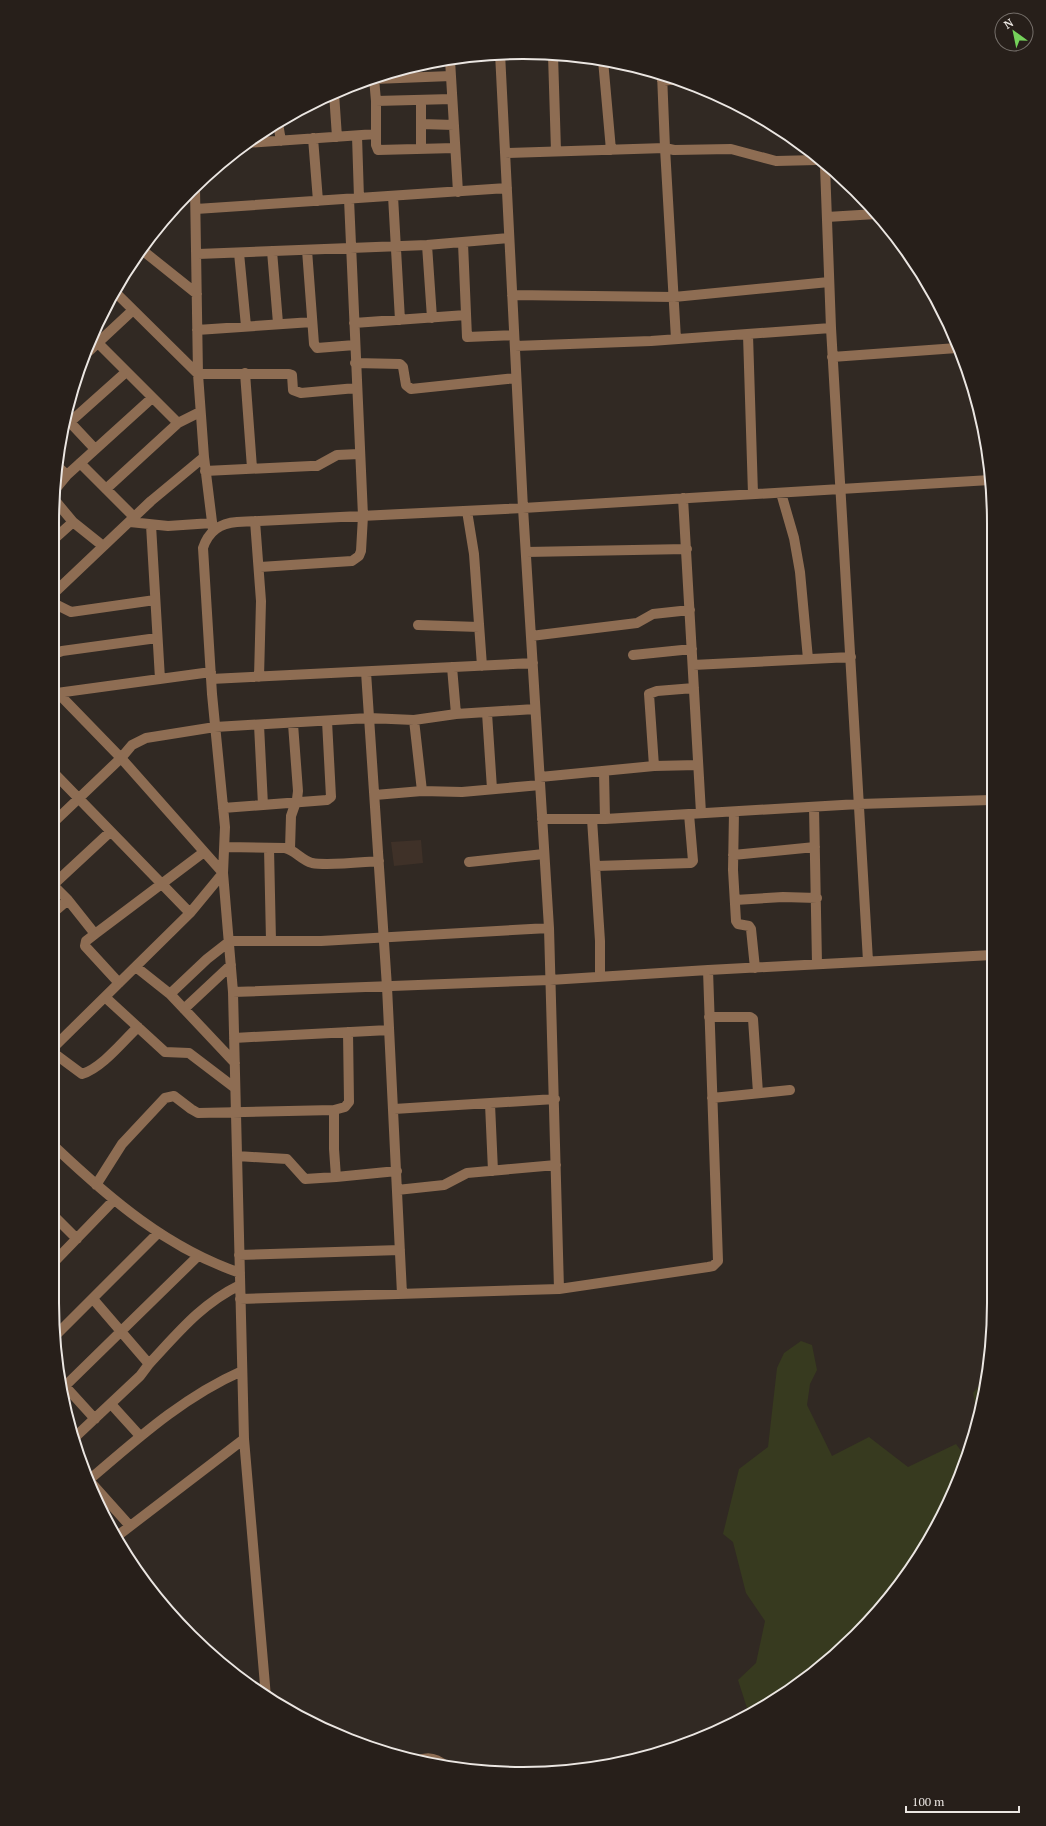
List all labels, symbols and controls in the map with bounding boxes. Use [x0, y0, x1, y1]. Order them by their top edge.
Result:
north arrow [994, 12, 1034, 52]
text: N [1001, 15, 1016, 32]
scale bar [906, 1788, 1019, 1814]
text: 100 m [912, 1794, 945, 1809]

